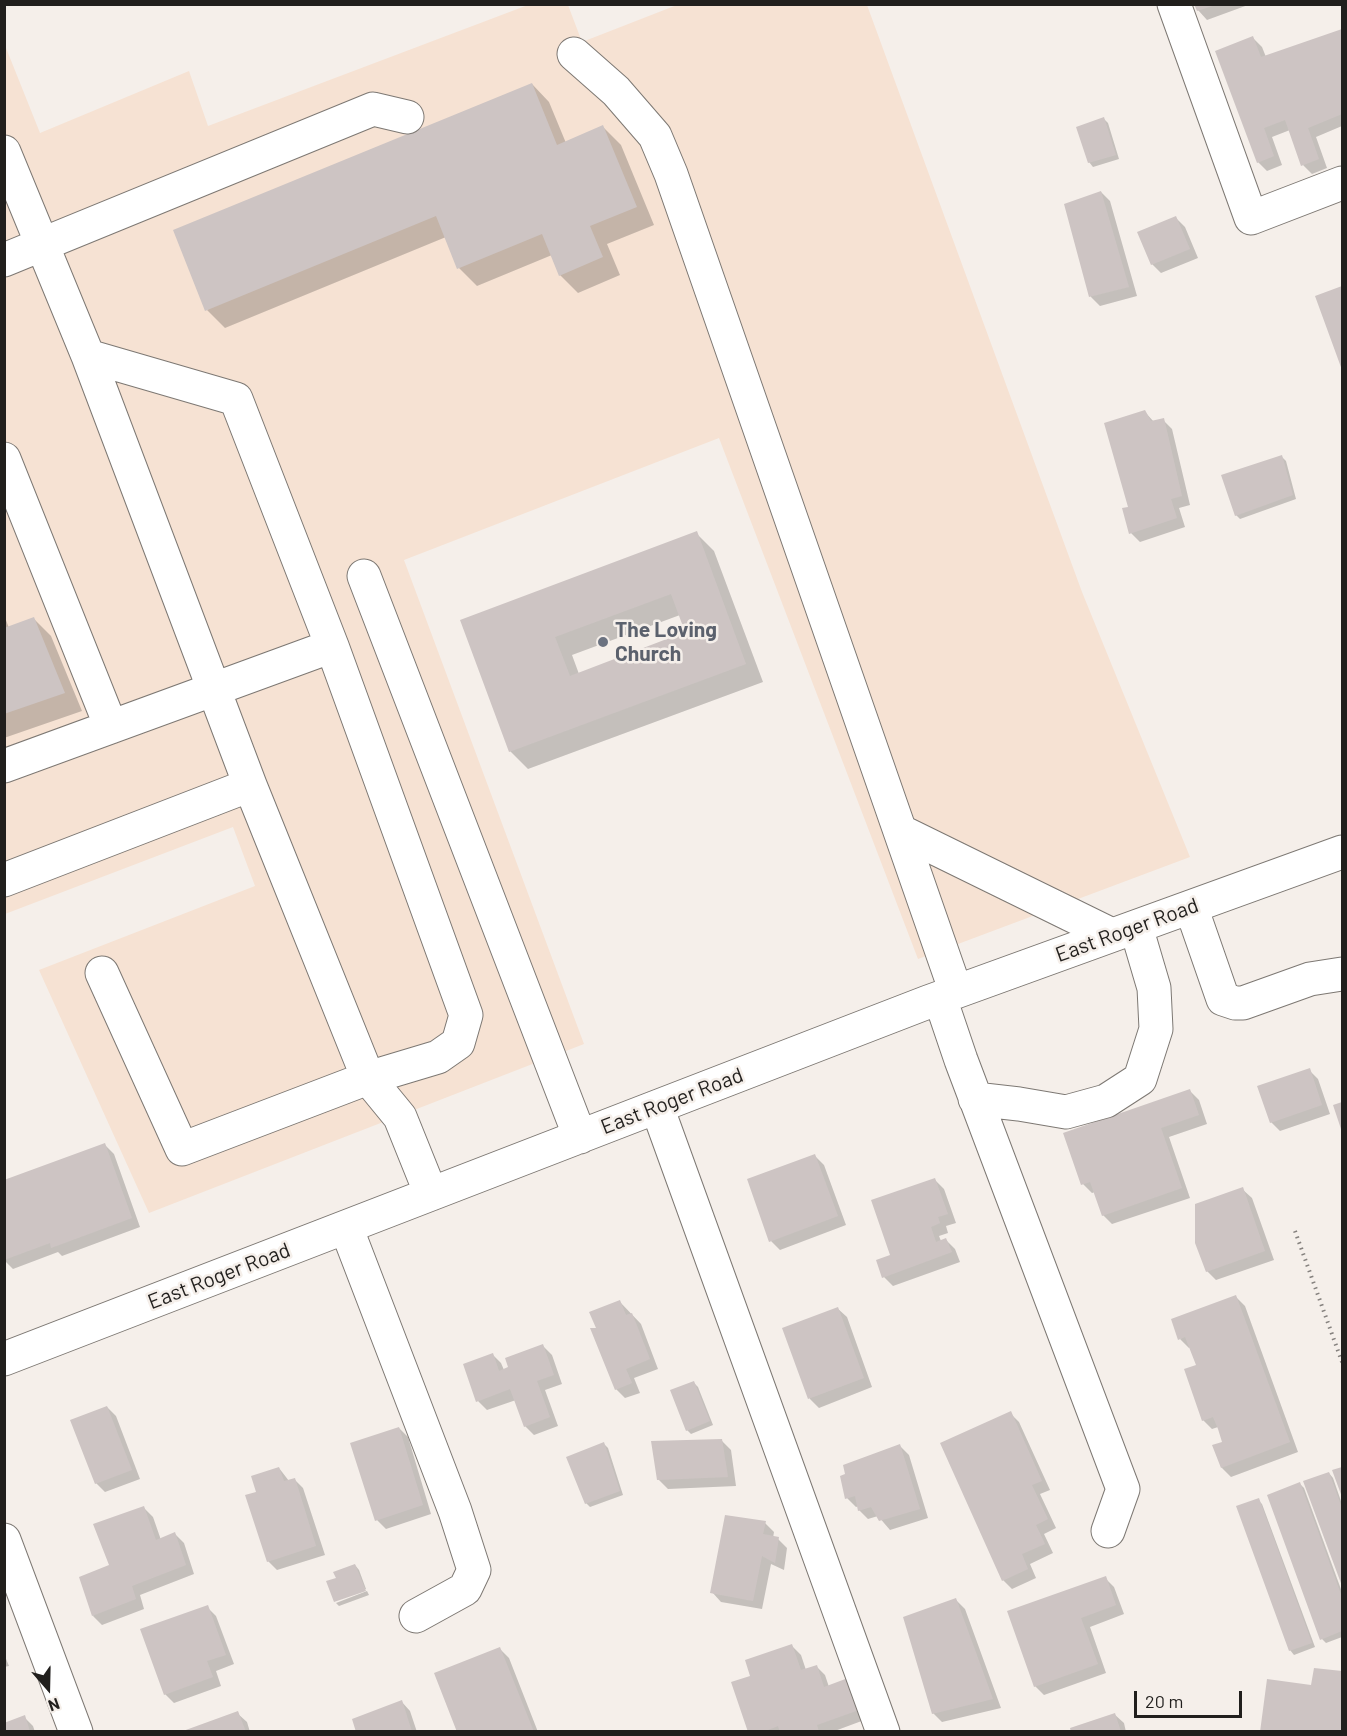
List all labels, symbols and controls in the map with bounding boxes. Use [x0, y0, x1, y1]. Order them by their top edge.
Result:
place label: The Loving Church [615, 617, 717, 667]
marker: The Loving Church [596, 635, 610, 649]
street label: East Roger Road [1052, 892, 1202, 968]
street label: East Roger Road [597, 1062, 747, 1140]
street label: East Roger Road [144, 1237, 294, 1315]
north arrow [18, 1658, 78, 1718]
scale bar [1137, 1679, 1245, 1717]
text: 20 m [1145, 1690, 1183, 1712]
text: N [46, 1695, 63, 1716]

